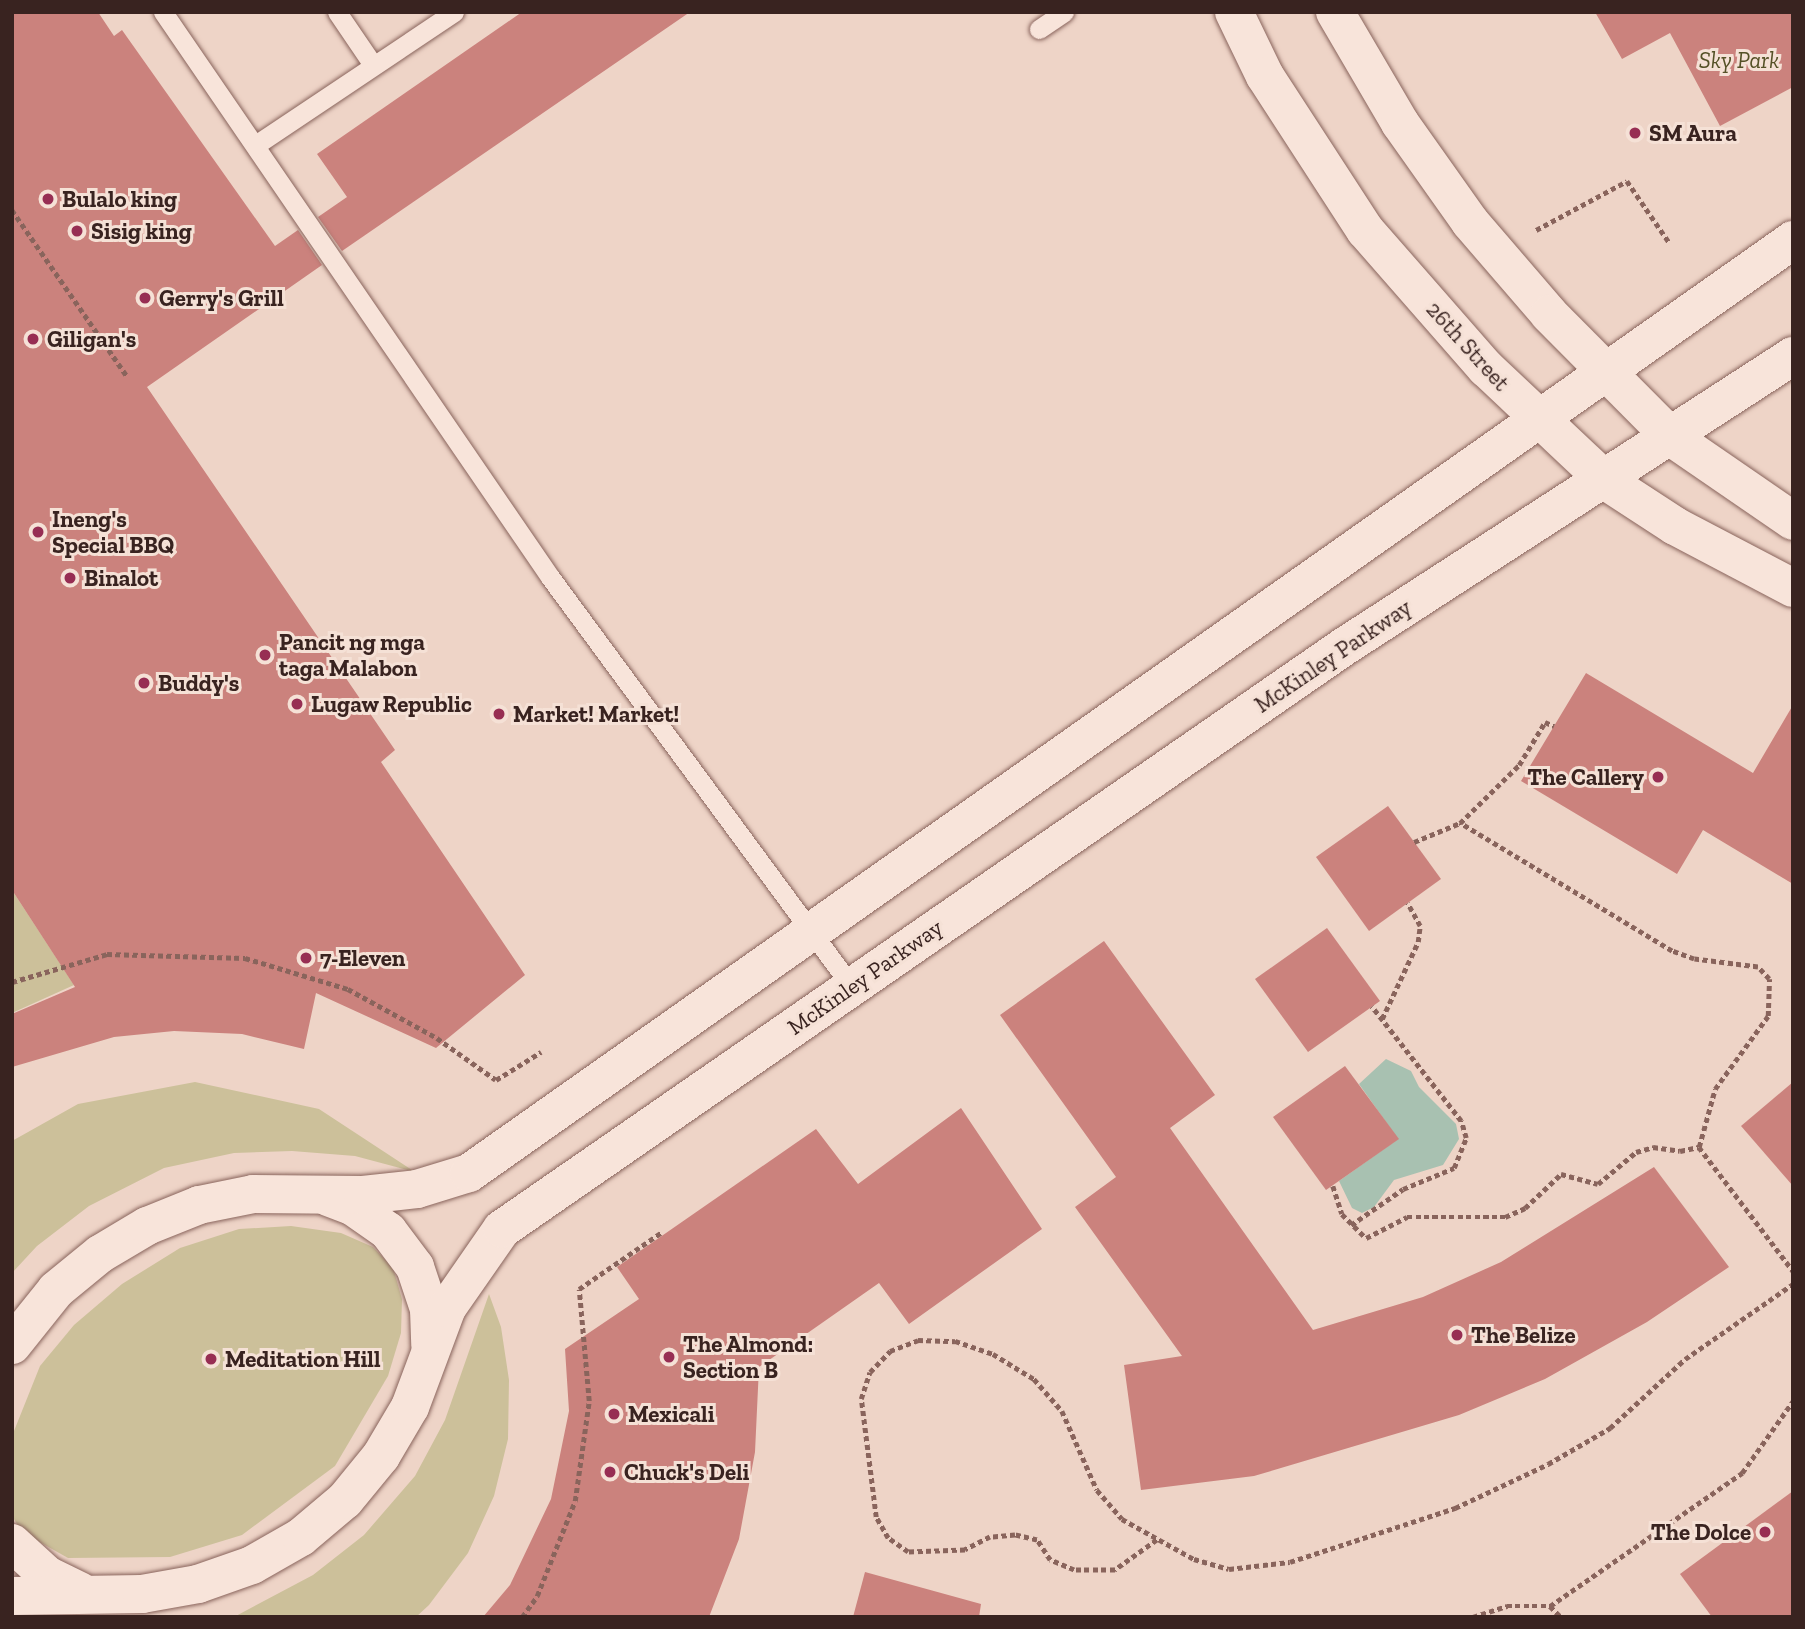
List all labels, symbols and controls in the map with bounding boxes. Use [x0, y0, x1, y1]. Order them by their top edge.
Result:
park label: Sky Park [1699, 46, 1779, 74]
place label: SM Aura [1649, 119, 1737, 147]
marker: SM Aura [1627, 125, 1643, 141]
place label: Bulalo king [62, 185, 177, 213]
marker: Bulalo king [40, 191, 56, 207]
place label: Sisig king [91, 217, 192, 245]
marker: Sisig king [69, 223, 85, 239]
place label: Gerry's Grill [159, 284, 284, 312]
marker: Gerry's Grill [137, 290, 153, 306]
street label: 26th Street [1421, 295, 1515, 397]
place label: Giligan's [47, 325, 136, 353]
marker: Giligan's [25, 331, 41, 347]
place label: Ineng's Special BBQ [52, 505, 174, 559]
marker: Ineng's Special BBQ [30, 524, 46, 540]
place label: Binalot [84, 564, 158, 592]
marker: Binalot [62, 570, 78, 586]
street label: McKinley Parkway [1249, 593, 1417, 719]
place label: Pancit ng mga taga Malabon [279, 628, 425, 682]
marker: Pancit ng mga taga Malabon [257, 647, 273, 663]
place label: Buddy's [158, 669, 239, 697]
marker: Buddy's [136, 675, 152, 691]
place label: Lugaw Republic [311, 690, 472, 718]
marker: Lugaw Republic [289, 696, 305, 712]
place label: Market! Market! [513, 700, 679, 728]
marker: Market! Market! [491, 706, 507, 722]
place label: The Callery [1527, 763, 1644, 791]
marker: The Callery [1650, 769, 1666, 785]
street label: McKinley Parkway [782, 913, 948, 1041]
place label: 7-Eleven [320, 944, 405, 972]
marker: 7-Eleven [298, 950, 314, 966]
place label: The Belize [1471, 1321, 1576, 1349]
marker: The Belize [1449, 1327, 1465, 1343]
place label: The Almond: Section B [683, 1330, 814, 1384]
place label: Meditation Hill [225, 1345, 380, 1373]
marker: The Almond: Section B [661, 1349, 677, 1365]
marker: Meditation Hill [203, 1351, 219, 1367]
place label: Mexicali [628, 1400, 715, 1428]
marker: Mexicali [606, 1406, 622, 1422]
place label: Chuck's Deli [624, 1458, 749, 1486]
marker: Chuck's Deli [602, 1464, 618, 1480]
place label: The Dolce [1651, 1518, 1751, 1546]
marker: The Dolce [1757, 1524, 1773, 1540]

